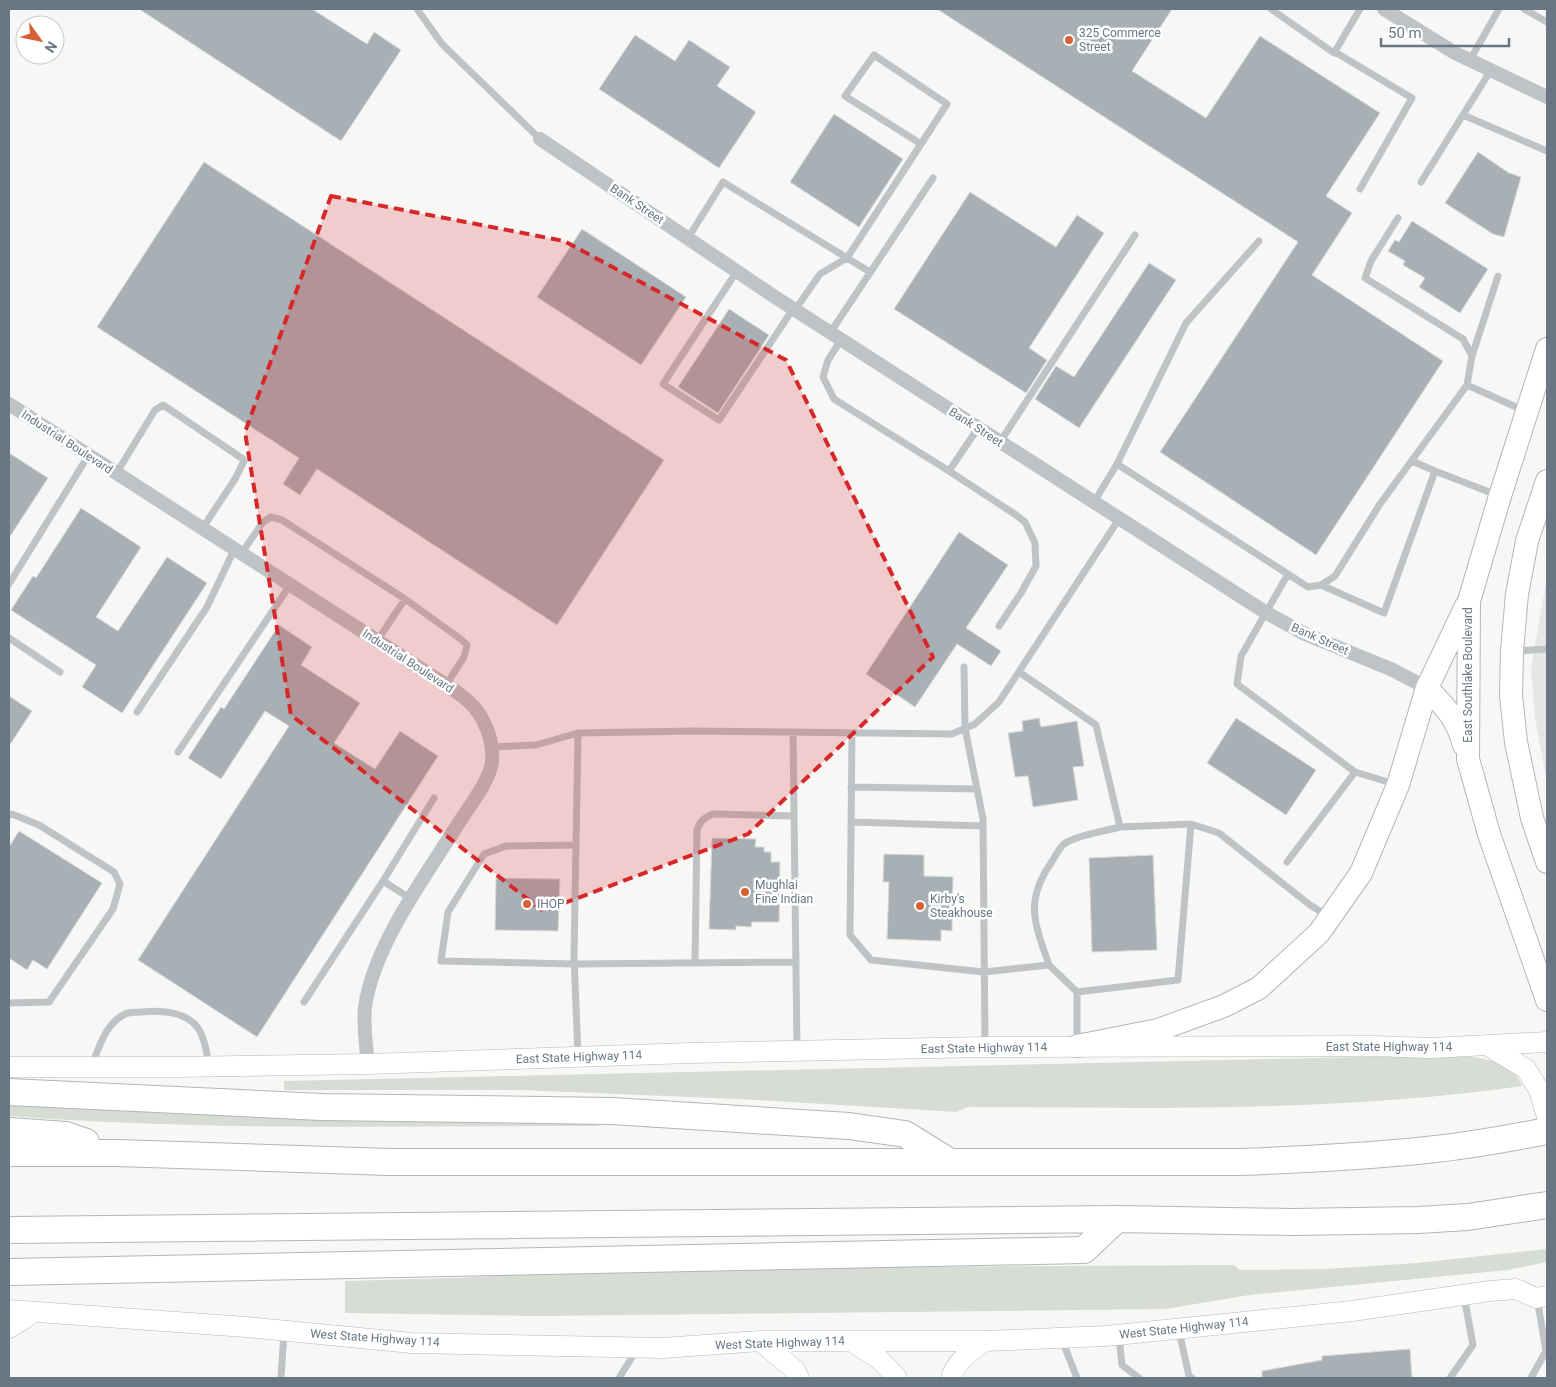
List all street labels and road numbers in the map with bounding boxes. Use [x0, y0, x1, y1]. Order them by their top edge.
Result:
street label: Bank Street [608, 181, 666, 227]
street label: Bank Street [946, 404, 1006, 450]
street label: Industrial Boulevard [19, 407, 115, 477]
street label: East Southlake Boulevard [1461, 607, 1475, 743]
street label: Bank Street [1289, 620, 1351, 658]
street label: Industrial Boulevard [360, 626, 456, 696]
street label: East State Highway 114 [921, 1040, 1048, 1056]
street label: East State Highway 114 [1326, 1040, 1452, 1054]
street label: East State Highway 114 [516, 1048, 643, 1066]
street label: West State Highway 114 [1119, 1314, 1250, 1342]
street label: West State Highway 114 [310, 1326, 441, 1350]
street label: West State Highway 114 [715, 1334, 845, 1352]

